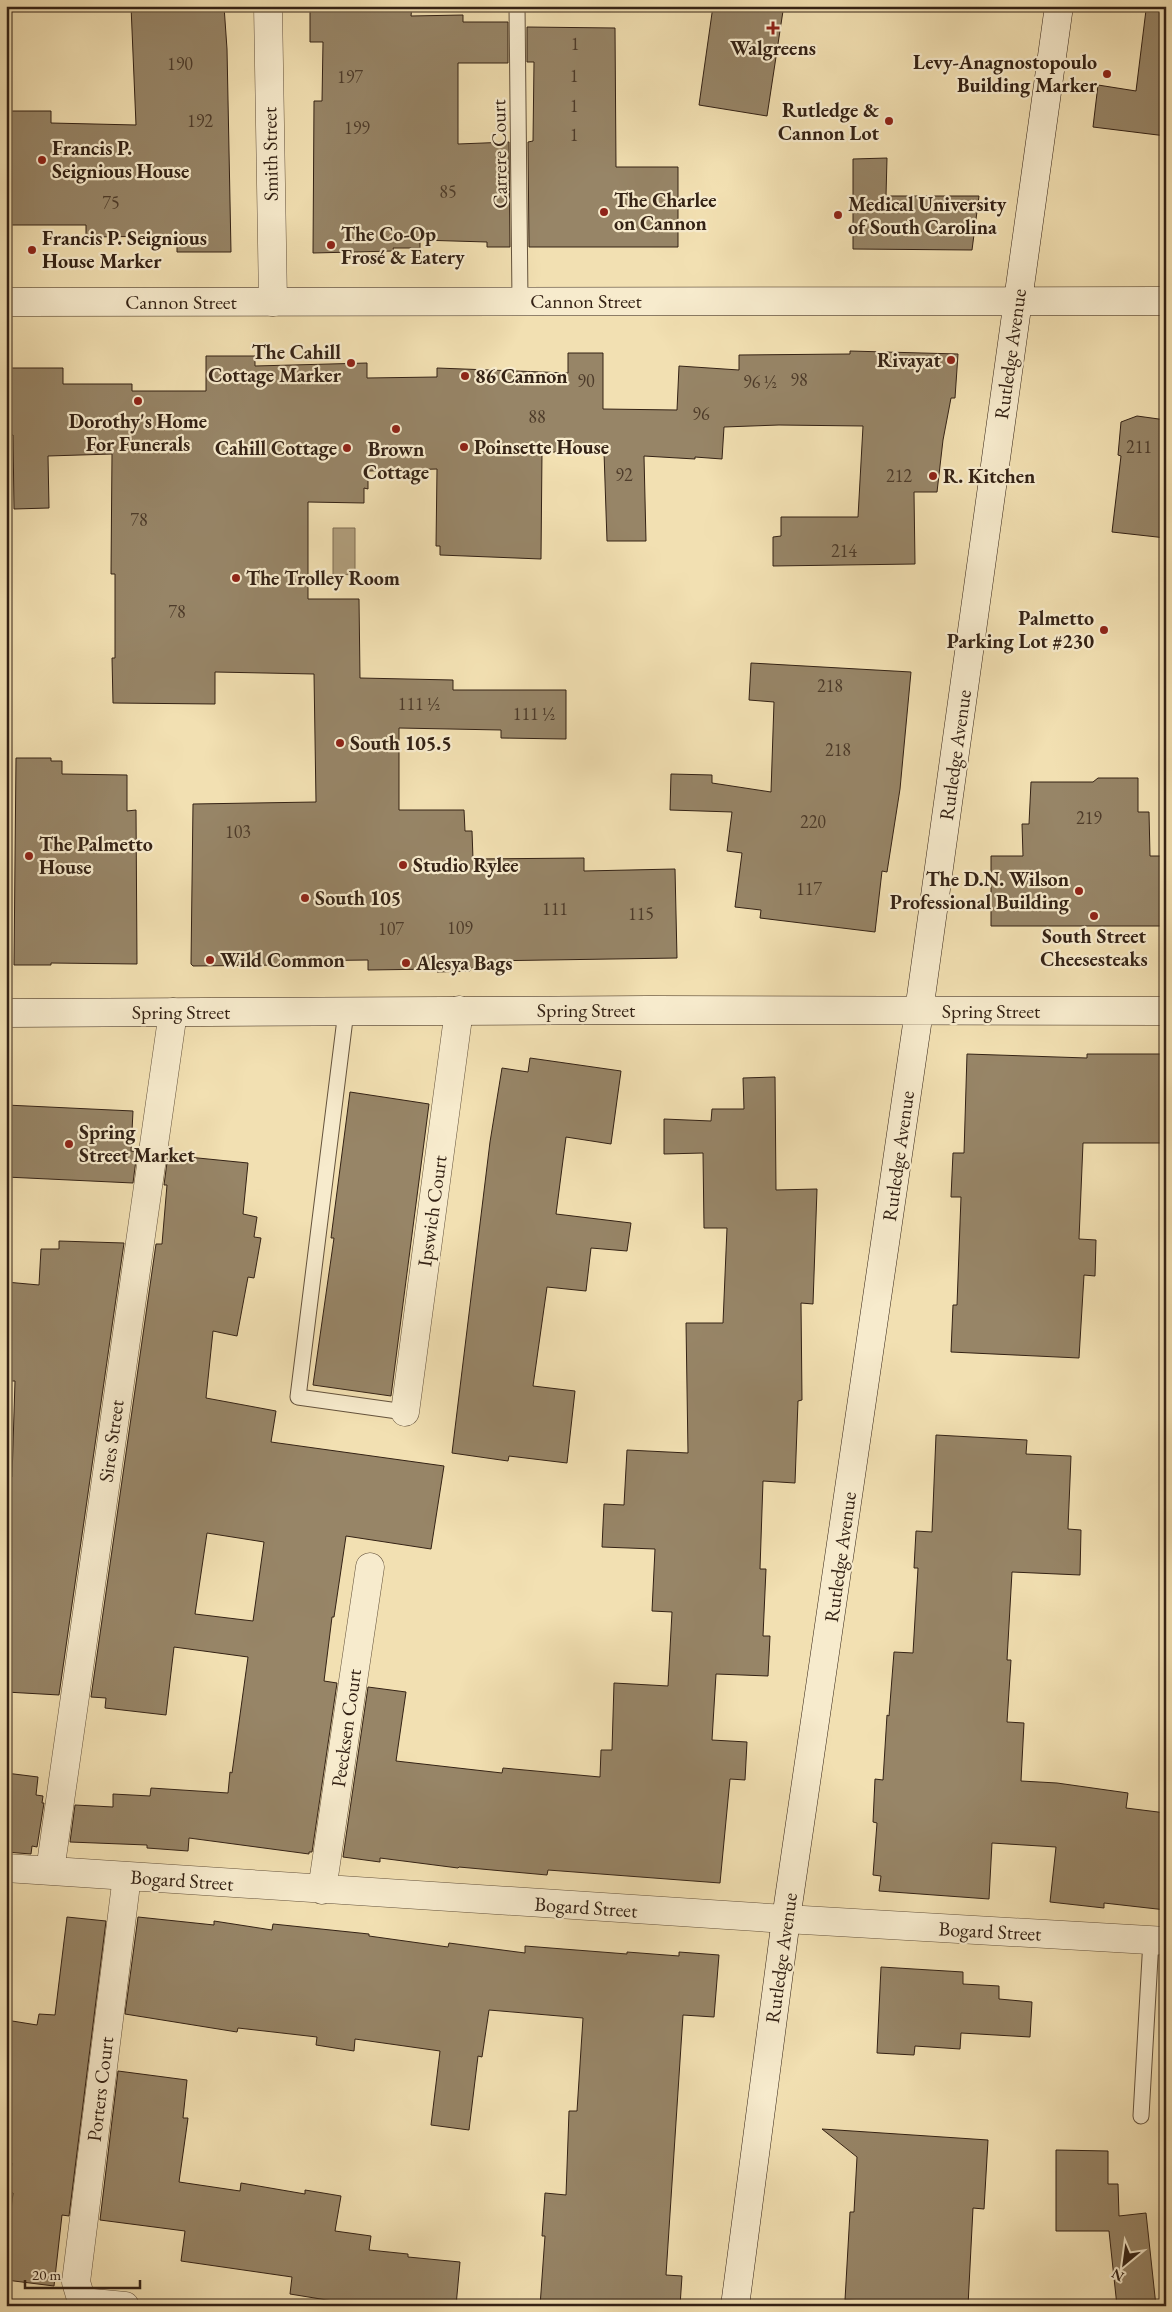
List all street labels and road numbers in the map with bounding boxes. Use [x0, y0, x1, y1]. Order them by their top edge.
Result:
street label: Carrere Court [485, 98, 513, 209]
street label: Smith Street [256, 106, 284, 201]
street label: Rutledge Avenue [988, 287, 1032, 421]
street label: Cannon Street [530, 288, 643, 314]
street label: Cannon Street [125, 289, 238, 315]
street label: Rutledge Avenue [933, 688, 977, 822]
street label: Spring Street [537, 997, 636, 1023]
street label: Spring Street [942, 998, 1041, 1024]
street label: Spring Street [132, 999, 231, 1025]
street label: Rutledge Avenue [876, 1089, 920, 1223]
street label: Ipswich Court [411, 1153, 453, 1268]
street label: Sires Street [92, 1397, 130, 1484]
street label: Rutledge Avenue [818, 1490, 862, 1624]
street label: Peecksen Court [325, 1666, 367, 1789]
street label: Bogard Street [130, 1863, 235, 1897]
street label: Bogard Street [534, 1890, 639, 1924]
street label: Rutledge Avenue [759, 1891, 803, 2025]
street label: Bogard Street [938, 1915, 1043, 1947]
street label: Porters Court [81, 2034, 119, 2143]

